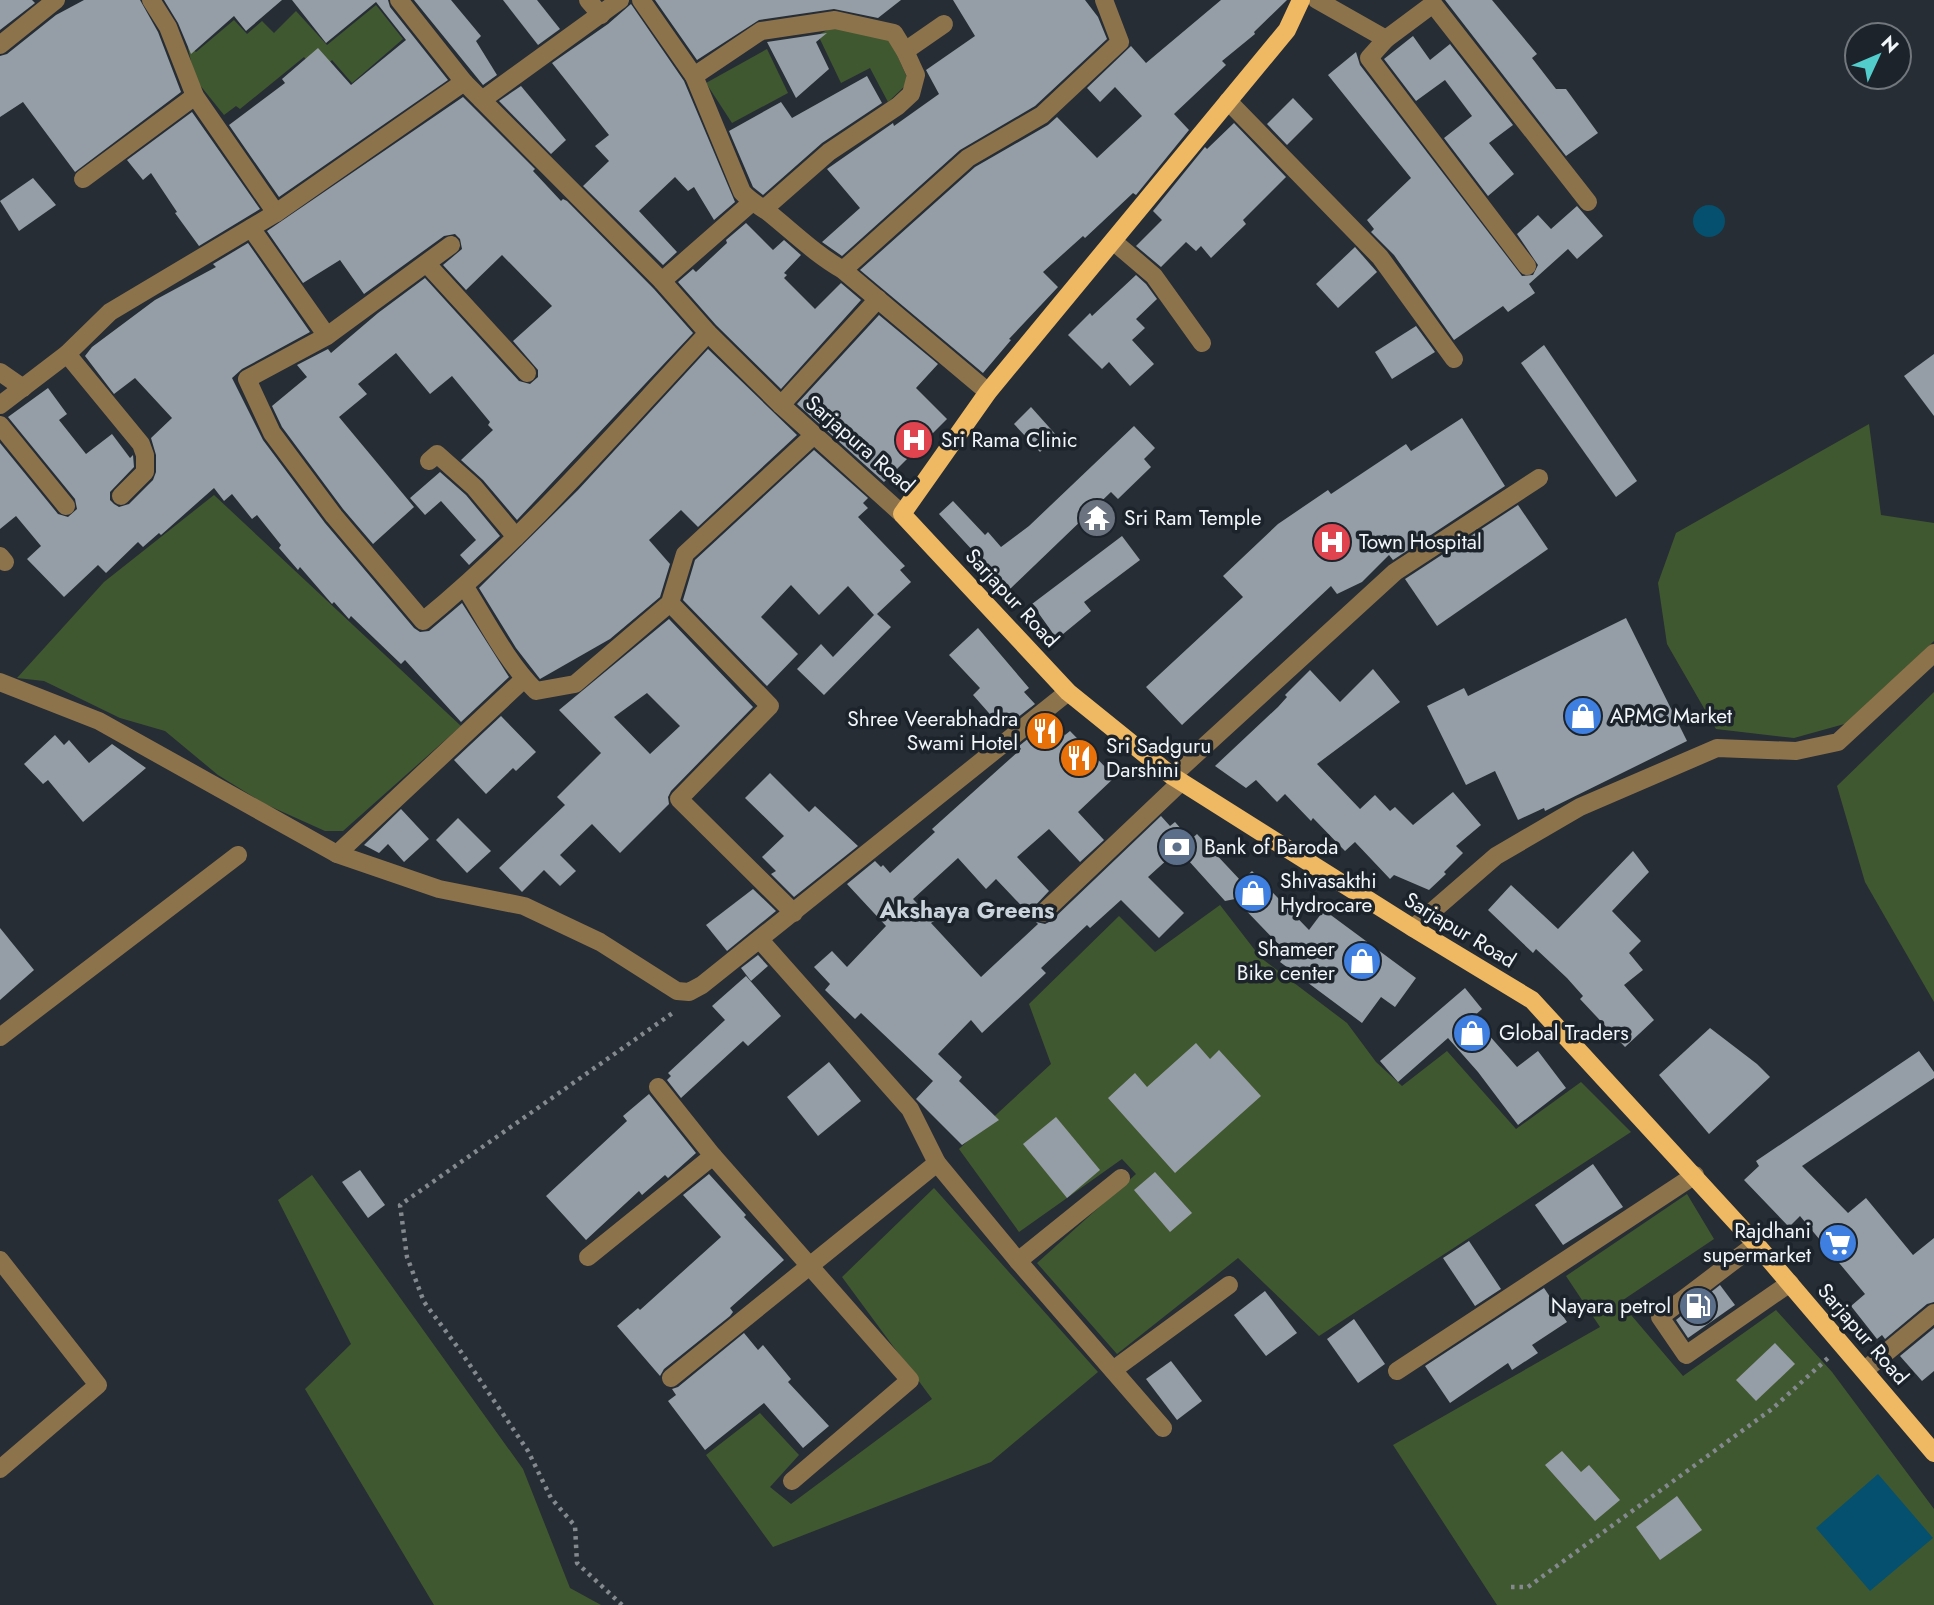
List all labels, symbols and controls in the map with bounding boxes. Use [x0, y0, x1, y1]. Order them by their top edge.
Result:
north arrow [1843, 21, 1913, 91]
text: N [1875, 30, 1905, 59]
street label: Sarjapura Road [799, 388, 921, 500]
hospital icon: Sri Rama Clinic [893, 419, 935, 461]
place label: Sri Rama Clinic [941, 425, 1077, 455]
temple icon: Sri Ram Temple [1076, 497, 1118, 539]
place label: Sri Ram Temple [1124, 503, 1262, 533]
hospital icon: Town Hospital [1311, 521, 1353, 563]
place label: Town Hospital [1359, 527, 1482, 557]
street label: Sarjapur Road [958, 542, 1066, 654]
shop icon: APMC Market [1562, 695, 1604, 737]
place label: APMC Market [1610, 701, 1732, 731]
place label: Shree Veerabhadra Swami Hotel [847, 704, 1018, 758]
restaurant icon: Shree Veerabhadra Swami Hotel [1024, 710, 1066, 752]
place label: Sri Sadguru Darshini [1106, 731, 1211, 785]
restaurant icon: Sri Sadguru Darshini [1058, 737, 1100, 779]
bank icon: Bank of Baroda [1156, 826, 1198, 868]
place label: Bank of Baroda [1204, 832, 1338, 862]
place label: Shivasakthi Hydrocare [1280, 866, 1377, 920]
shop icon: Shivasakthi Hydrocare [1232, 872, 1274, 914]
street label: Sarjapur Road [1398, 885, 1522, 975]
district label: Akshaya Greens [878, 893, 1055, 927]
place label: Shameer Bike center [1237, 934, 1336, 988]
shop icon: Shameer Bike center [1341, 940, 1383, 982]
shop icon: Global Traders [1451, 1012, 1493, 1054]
place label: Global Traders [1499, 1018, 1629, 1048]
place label: Rajdhani supermarket [1703, 1216, 1811, 1270]
supermarket icon: Rajdhani supermarket [1817, 1222, 1859, 1264]
street label: Sarjapur Road [1810, 1277, 1916, 1391]
fuel station icon: Nayara petrol [1677, 1285, 1719, 1327]
place label: Nayara petrol [1551, 1291, 1671, 1321]

